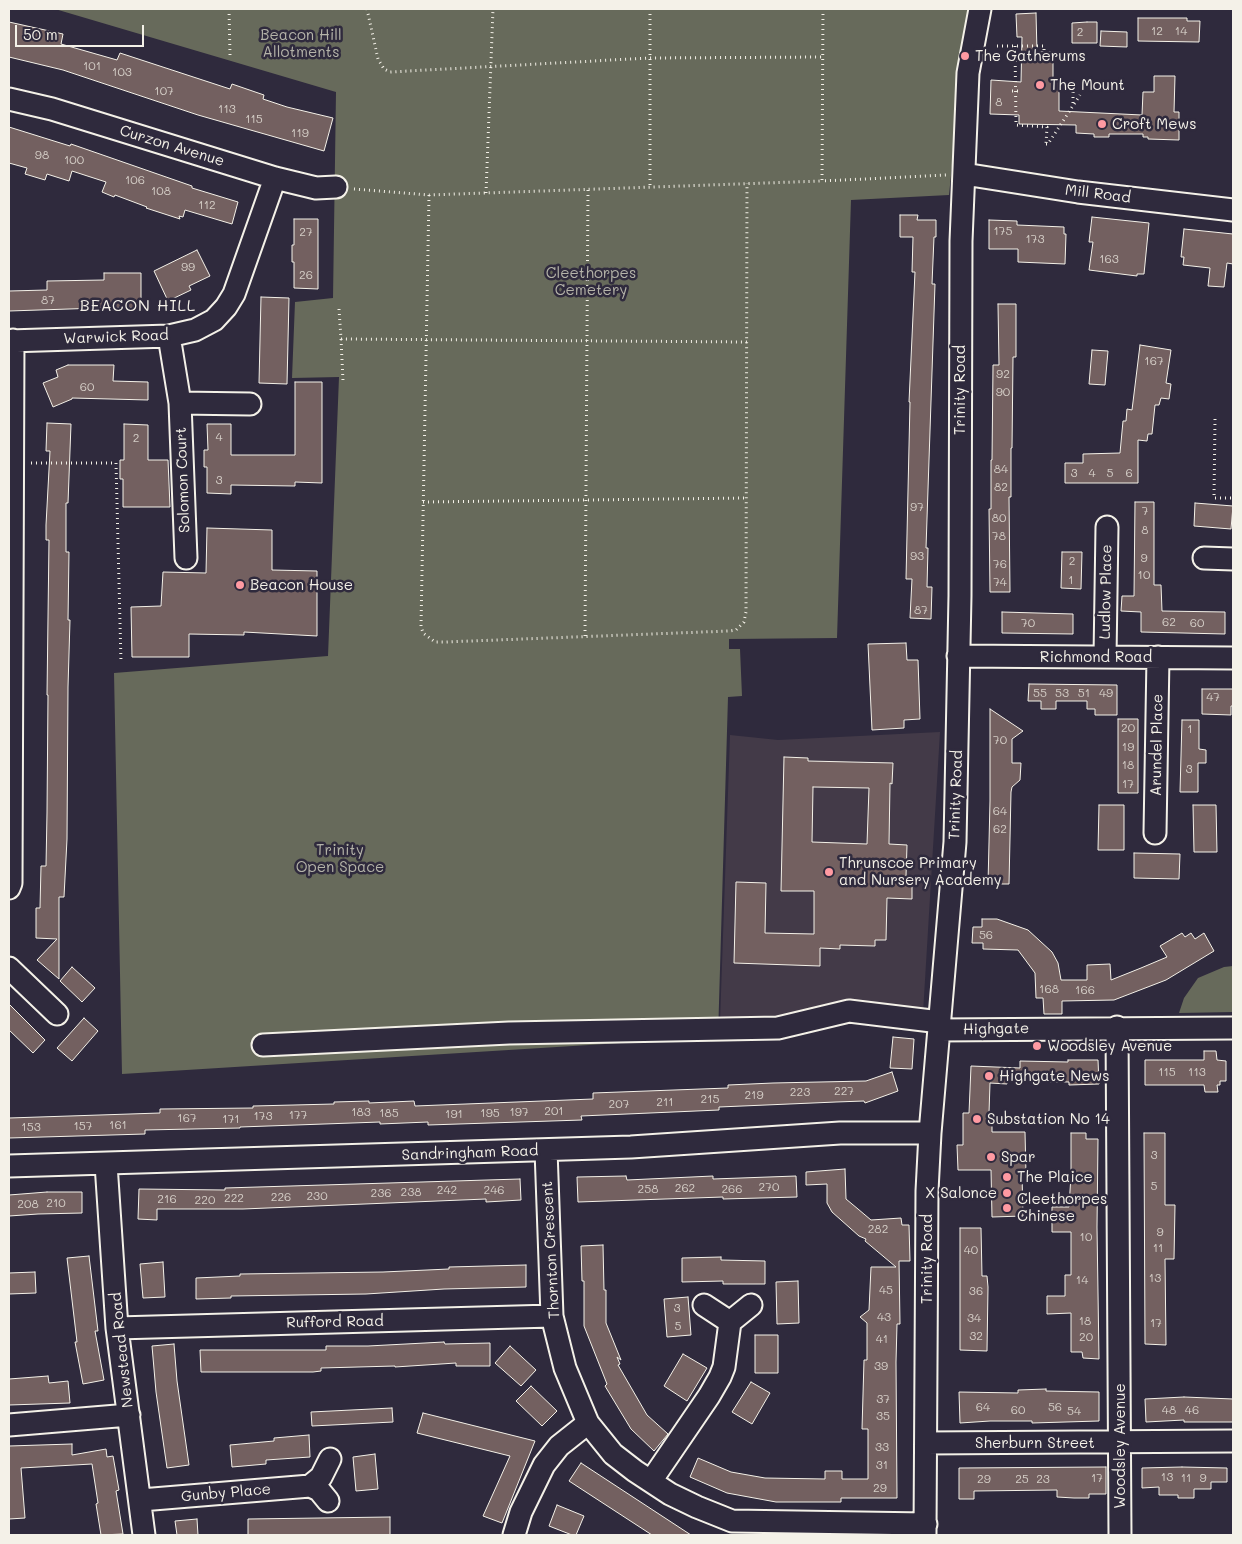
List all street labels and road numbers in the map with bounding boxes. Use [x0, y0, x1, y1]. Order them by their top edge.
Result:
street label: Curzon Avenue [117, 122, 227, 170]
street label: Mill Road [1064, 181, 1132, 207]
street label: Warwick Road [63, 326, 169, 348]
street label: Trinity Road [951, 345, 969, 435]
street label: Solomon Court [172, 427, 194, 533]
street label: Ludlow Place [1096, 544, 1116, 640]
street label: Richmond Road [1040, 648, 1152, 666]
street label: Arundel Place [1147, 694, 1167, 796]
street label: Trinity Road [945, 750, 967, 840]
street label: Highgate [963, 1019, 1029, 1039]
street label: Sandringham Road [401, 1142, 539, 1164]
street label: Thornton Crescent [538, 1181, 564, 1319]
street label: Trinity Road [918, 1214, 936, 1304]
street label: Newstead Road [107, 1291, 137, 1409]
street label: Rufford Road [286, 1312, 384, 1332]
street label: Woodsley Avenue [1111, 1383, 1129, 1509]
street label: Sherburn Street [975, 1434, 1095, 1452]
street label: Gunby Place [180, 1480, 272, 1506]

